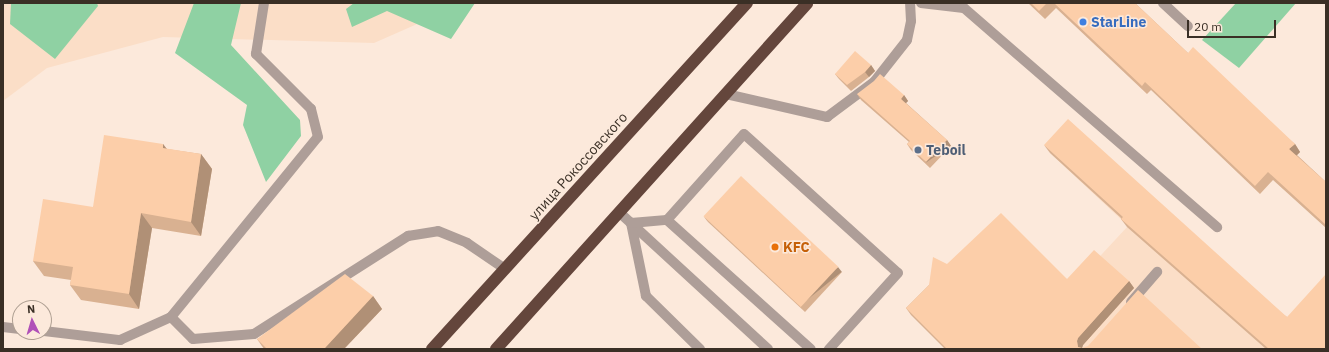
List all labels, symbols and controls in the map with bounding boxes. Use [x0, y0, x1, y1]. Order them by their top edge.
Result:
scale bar [1189, 12, 1278, 38]
place label: StarLine [1091, 14, 1146, 30]
marker: StarLine [1078, 17, 1088, 27]
text: 20 m [1194, 19, 1222, 34]
street label: улица Рокоссовского [525, 109, 631, 223]
place label: Teboil [926, 142, 966, 158]
marker: Teboil [913, 145, 923, 155]
place label: KFC [783, 239, 810, 255]
marker: KFC [770, 242, 780, 252]
north arrow [12, 300, 52, 340]
text: N [26, 302, 36, 316]

